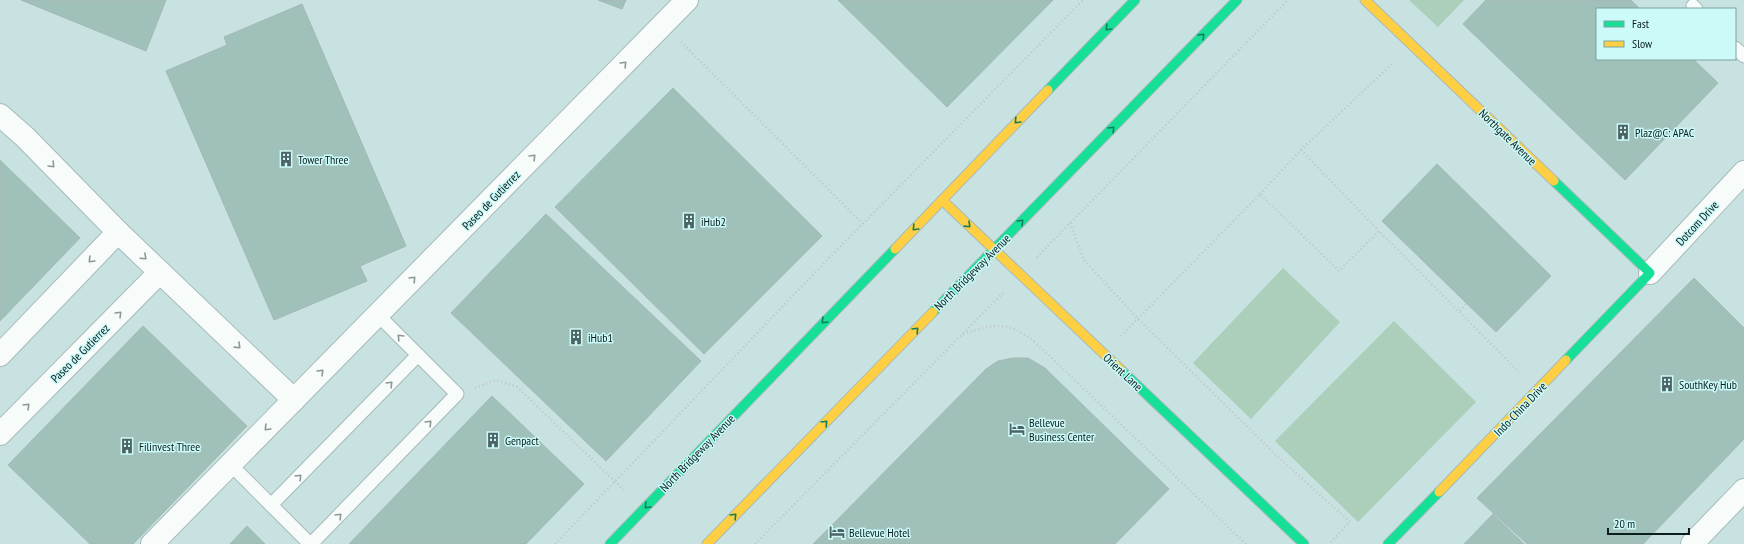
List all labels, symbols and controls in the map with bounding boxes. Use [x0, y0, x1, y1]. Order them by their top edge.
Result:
legend [1596, 8, 1736, 60]
text: Fast [1632, 16, 1650, 31]
one-way arrow [1105, 23, 1113, 31]
one-way arrow [1198, 33, 1205, 41]
text: Slow [1632, 36, 1653, 51]
one-way arrow [619, 61, 627, 69]
street label: Northgate Avenue [1476, 106, 1540, 168]
one-way arrow [1015, 116, 1022, 124]
building icon: Plaz@C: APAC [1614, 123, 1632, 141]
place label: Plaz@C: APAC [1635, 125, 1695, 140]
one-way arrow [1107, 126, 1115, 134]
building icon: Tower Three [277, 150, 295, 168]
place label: Tower Three [298, 152, 348, 167]
one-way arrow [528, 154, 536, 162]
one-way arrow [47, 160, 55, 168]
street label: Paseo de Gutierrez [459, 167, 523, 233]
street label: Dotcom Drive [1672, 197, 1722, 249]
building icon: iHub2 [680, 212, 698, 230]
place label: iHub2 [701, 214, 726, 229]
one-way arrow [1016, 219, 1024, 227]
one-way arrow [963, 220, 971, 228]
one-way arrow [912, 223, 920, 231]
street label: North Bridgeway Avenue [931, 231, 1013, 313]
one-way arrow [139, 252, 147, 260]
one-way arrow [88, 255, 96, 263]
one-way arrow [408, 276, 415, 284]
one-way arrow [114, 311, 122, 318]
one-way arrow [822, 316, 829, 324]
street label: Paseo de Gutierrez [47, 320, 113, 386]
one-way arrow [911, 327, 918, 334]
building icon: iHub1 [567, 328, 585, 346]
place label: iHub1 [588, 330, 613, 345]
one-way arrow [397, 334, 404, 342]
one-way arrow [233, 342, 241, 349]
street label: Orient Lane [1100, 350, 1146, 394]
one-way arrow [316, 369, 324, 377]
building icon: SouthKey Hub [1658, 375, 1676, 393]
place label: SouthKey Hub [1679, 377, 1737, 392]
street label: Indo-China Drive [1490, 379, 1550, 439]
one-way arrow [385, 381, 392, 389]
one-way arrow [22, 403, 30, 411]
street label: North Bridgeway Avenue [656, 411, 738, 495]
place label: Bellevue Business Center [1029, 415, 1095, 444]
one-way arrow [424, 420, 432, 428]
one-way arrow [820, 420, 828, 428]
hotel icon: Bellevue Business Center [1008, 420, 1026, 438]
one-way arrow [264, 423, 272, 431]
building icon: Genpact [484, 431, 502, 449]
place label: Genpact [505, 433, 539, 448]
building icon: Filinvest Three [118, 437, 136, 455]
place label: Filinvest Three [139, 439, 200, 454]
one-way arrow [294, 474, 302, 482]
one-way arrow [644, 501, 652, 509]
scale bar [1608, 510, 1689, 536]
one-way arrow [334, 513, 341, 521]
one-way arrow [730, 513, 737, 521]
text: 20 m [1614, 516, 1635, 531]
hotel icon: Bellevue Hotel [828, 523, 846, 541]
place label: Bellevue Hotel [849, 525, 910, 540]

